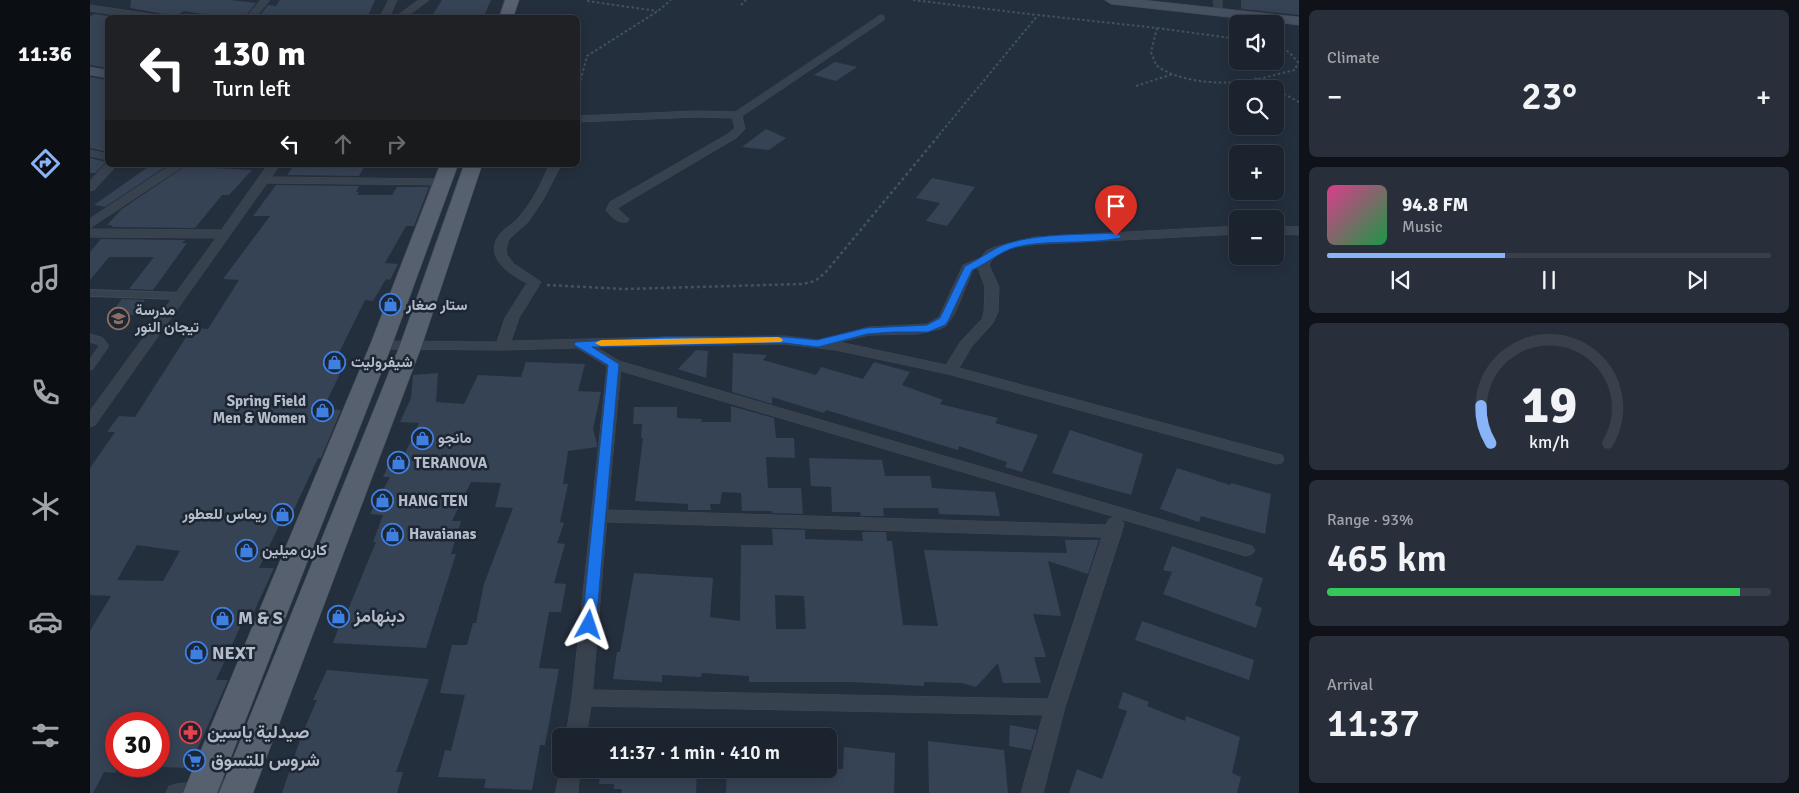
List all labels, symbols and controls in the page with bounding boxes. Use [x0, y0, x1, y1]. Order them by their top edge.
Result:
map controls [1229, 15, 1284, 265]
button: sound [1229, 15, 1284, 70]
text: 130 m [213, 32, 306, 75]
icon: left [130, 35, 195, 100]
text: 11:36 [18, 40, 72, 67]
text: Climate [1327, 48, 1380, 68]
text: 23° [1521, 73, 1577, 120]
text: Turn left [213, 75, 291, 102]
button: search [1229, 80, 1284, 135]
text: − [1327, 80, 1342, 114]
text: + [1756, 80, 1771, 114]
icon: left [276, 130, 304, 158]
icon: ahead [329, 130, 357, 158]
icon: right [382, 130, 410, 158]
button: + [1229, 145, 1284, 200]
icon: directions [28, 146, 63, 181]
pin [1095, 185, 1137, 236]
icon: arrive [1102, 192, 1130, 220]
text: 94.8 FM [1402, 193, 1468, 217]
button: − [1229, 210, 1284, 265]
text: Music [1402, 217, 1443, 237]
icon: music [28, 261, 63, 296]
icon: previous [1387, 266, 1415, 294]
icon: pause [1535, 266, 1563, 294]
icon: next [1683, 266, 1711, 294]
shop icon: ستار صغار [378, 293, 402, 317]
place label: ستار صغار [405, 296, 467, 314]
place label: مدرسة تيجان النور [134, 301, 199, 336]
school or university icon: مدرسة تيجان النور [107, 307, 131, 331]
shop icon: شيفروليت [323, 350, 347, 374]
place label: شيفروليت [351, 353, 413, 371]
text: 19 [1521, 373, 1577, 437]
icon: phone [28, 375, 63, 410]
place label: Spring Field Men & Women [213, 392, 306, 427]
shop icon: Spring Field Men & Women [310, 398, 334, 422]
shop icon: مانجو [410, 426, 434, 450]
place label: مانجو [438, 429, 472, 447]
text: km/h [1529, 431, 1569, 453]
shop icon: TERANOVA [386, 451, 410, 475]
place label: TERANOVA [414, 454, 488, 472]
icon: climate [28, 489, 63, 524]
shop icon: HANG TEN [370, 489, 394, 513]
place label: HANG TEN [398, 492, 468, 510]
shop icon: ريماس للعطور [271, 502, 295, 526]
place label: ريماس للعطور [181, 505, 267, 523]
text: Range · 93% [1327, 510, 1413, 530]
shop icon: Havaianas [381, 522, 405, 546]
place label: Havaianas [409, 525, 477, 543]
text: 465 km [1327, 535, 1447, 582]
shop icon: كارن ميلين [234, 538, 258, 562]
place label: كارن ميلين [262, 541, 327, 559]
position arrow [562, 598, 614, 650]
icon: car [28, 604, 63, 639]
shop icon: دبنهامز [326, 604, 350, 628]
place label: دبنهامز [353, 605, 405, 627]
shop icon: M & S [210, 606, 234, 630]
place label: M & S [238, 607, 283, 629]
shop icon: NEXT [184, 641, 208, 665]
place label: NEXT [212, 642, 256, 664]
text: Arrival [1327, 675, 1373, 695]
text: 11:37 [1327, 700, 1420, 747]
speed limit sign: 30 [105, 712, 170, 777]
icon: filters [28, 718, 63, 753]
pharmacy icon: صيدلية ياسين [179, 720, 203, 744]
place label: صيدلية ياسين [207, 721, 309, 743]
text: 11:37 · 1 min · 410 m [609, 741, 780, 765]
supermarket icon: شروس للتسوق [183, 748, 207, 772]
place label: شروس للتسوق [211, 749, 320, 771]

